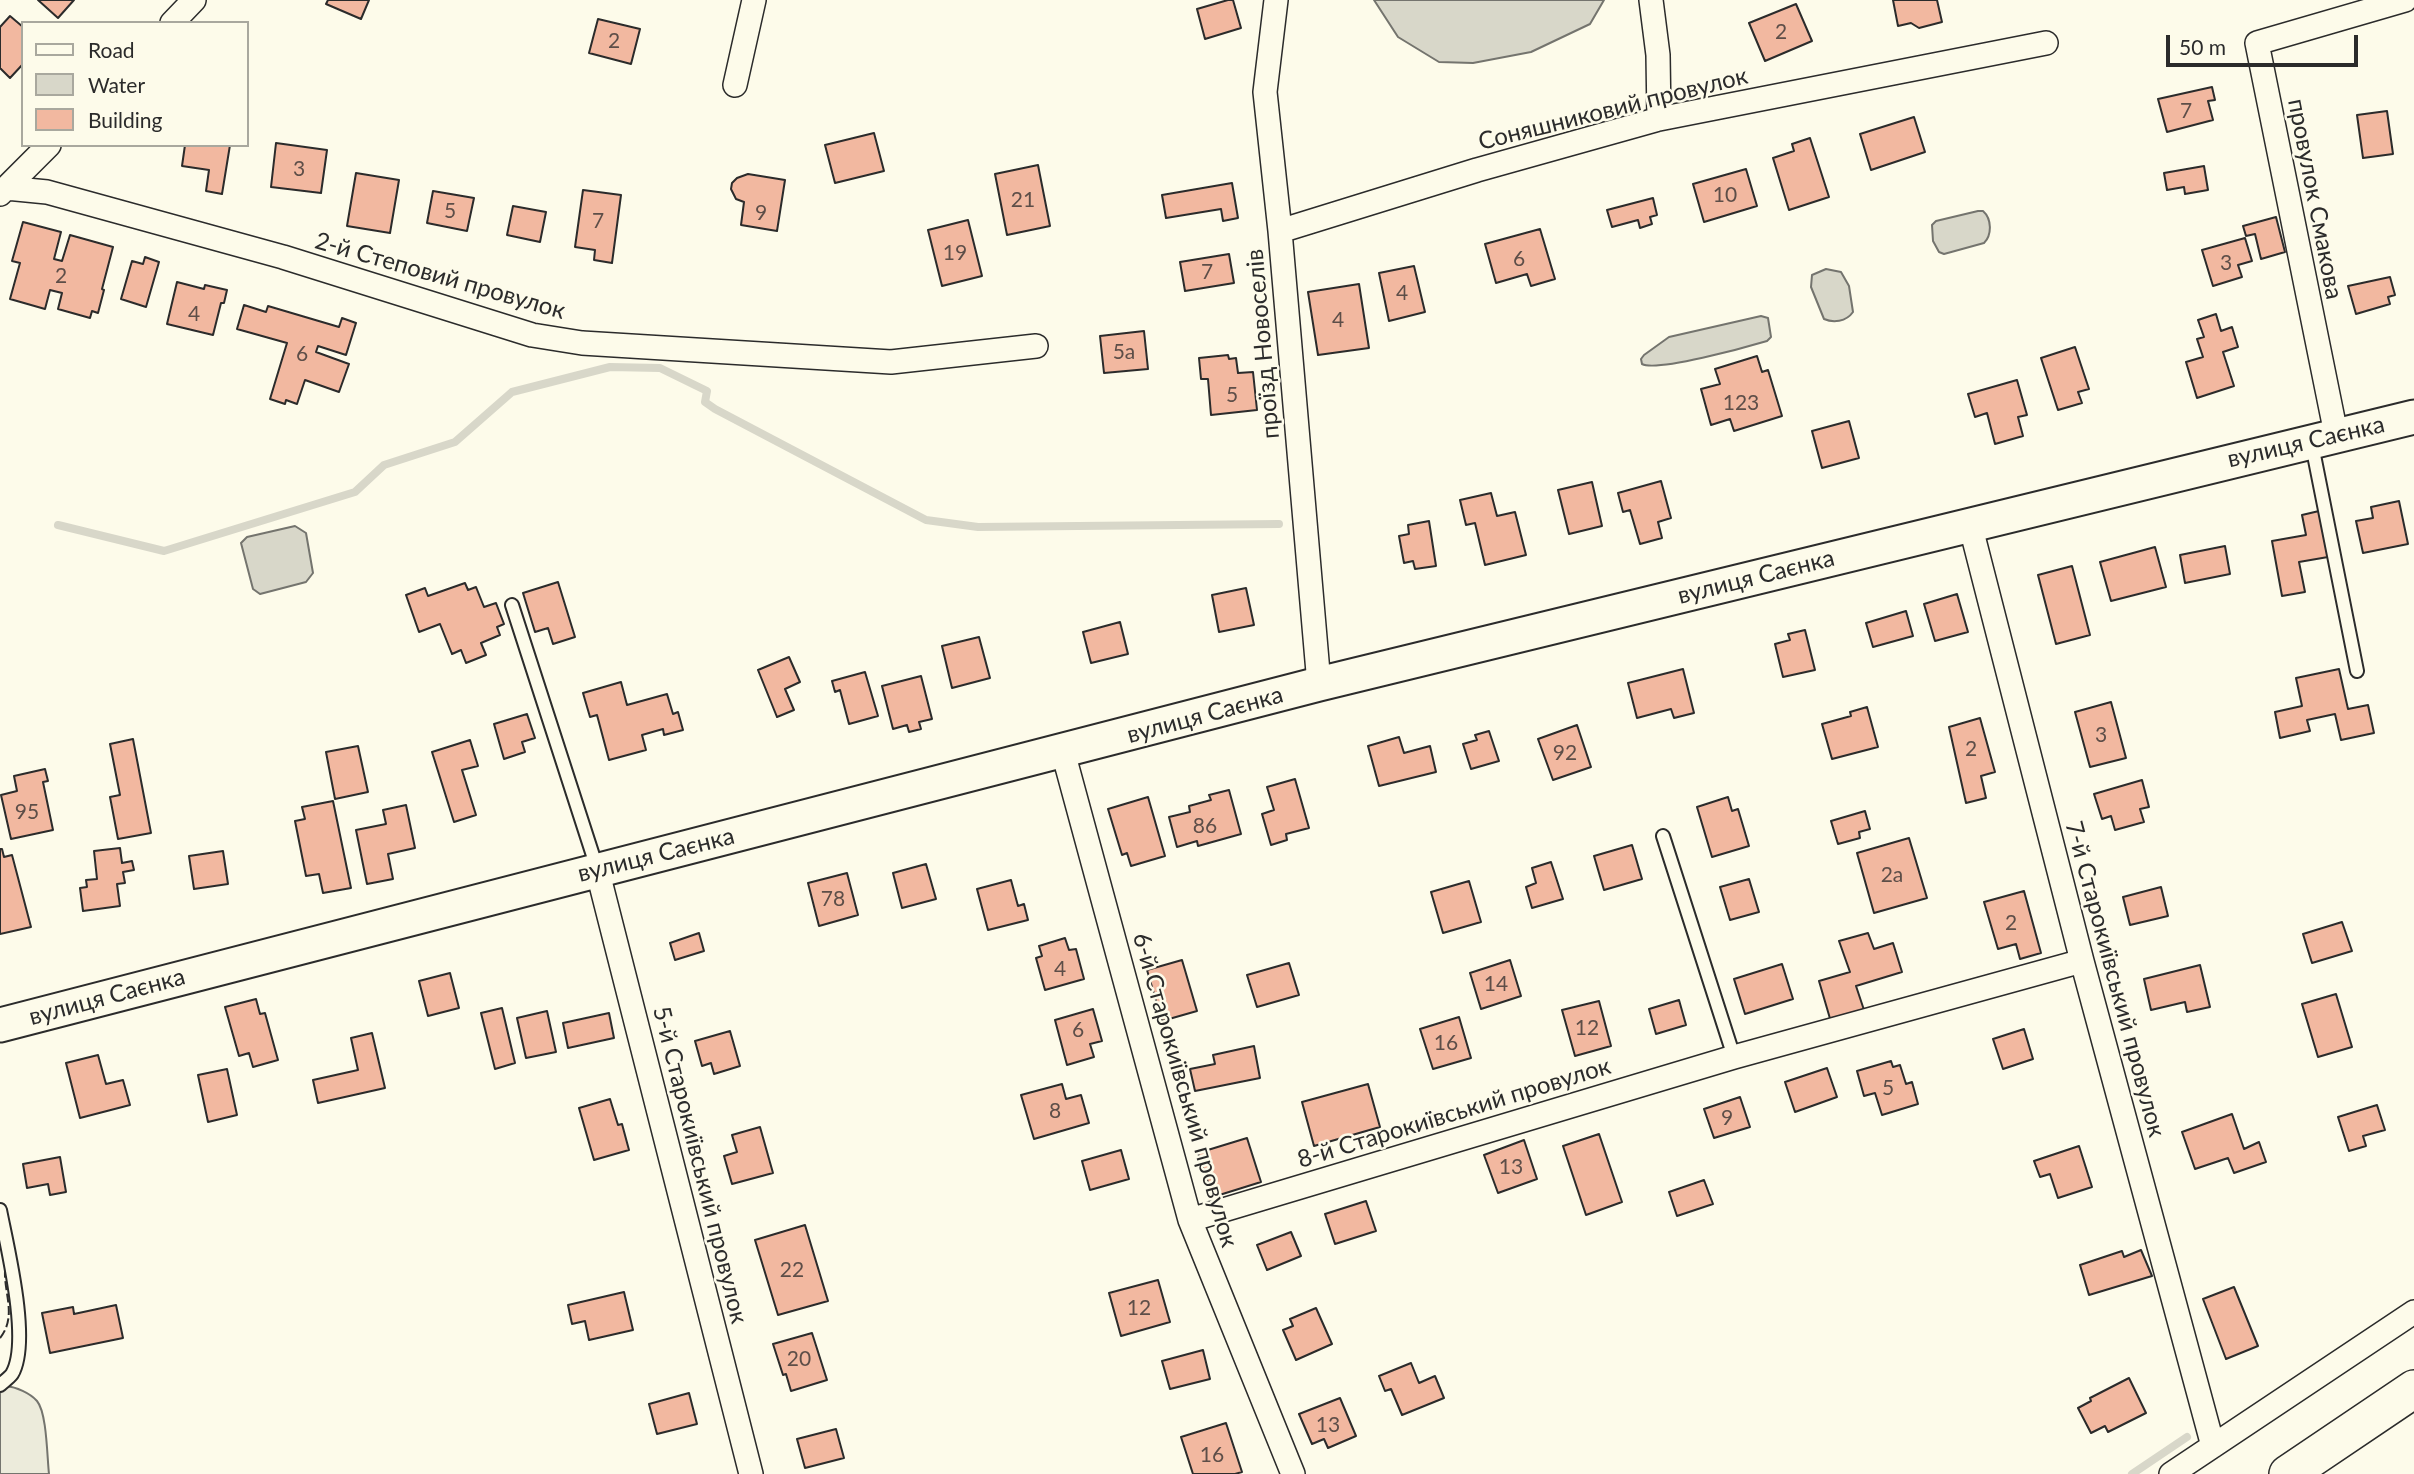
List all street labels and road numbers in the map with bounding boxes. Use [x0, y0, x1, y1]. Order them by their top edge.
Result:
street label: Соняшниковий провулок [1475, 62, 1751, 156]
street label: провулок Смакова [2281, 96, 2349, 302]
street label: 2-й Степовий провулок [312, 226, 568, 326]
street label: проїзд Новоселів [1240, 248, 1286, 440]
street label: вулиця Саєнка [2225, 410, 2387, 474]
street label: вулиця Саєнка [1675, 544, 1837, 610]
street label: вулиця Саєнка [1124, 680, 1286, 750]
street label: 7-й Старокиївський провулок [2059, 818, 2171, 1140]
street label: вулиця Саєнка [575, 822, 737, 888]
street label: 6-й Старокиївський провулок [1126, 929, 1244, 1251]
street label: вулиця Саєнка [26, 962, 188, 1032]
street label: 5-й Старокиївський провулок [647, 1003, 753, 1327]
street label: 8-й Старокиївський провулок [1294, 1052, 1614, 1174]

